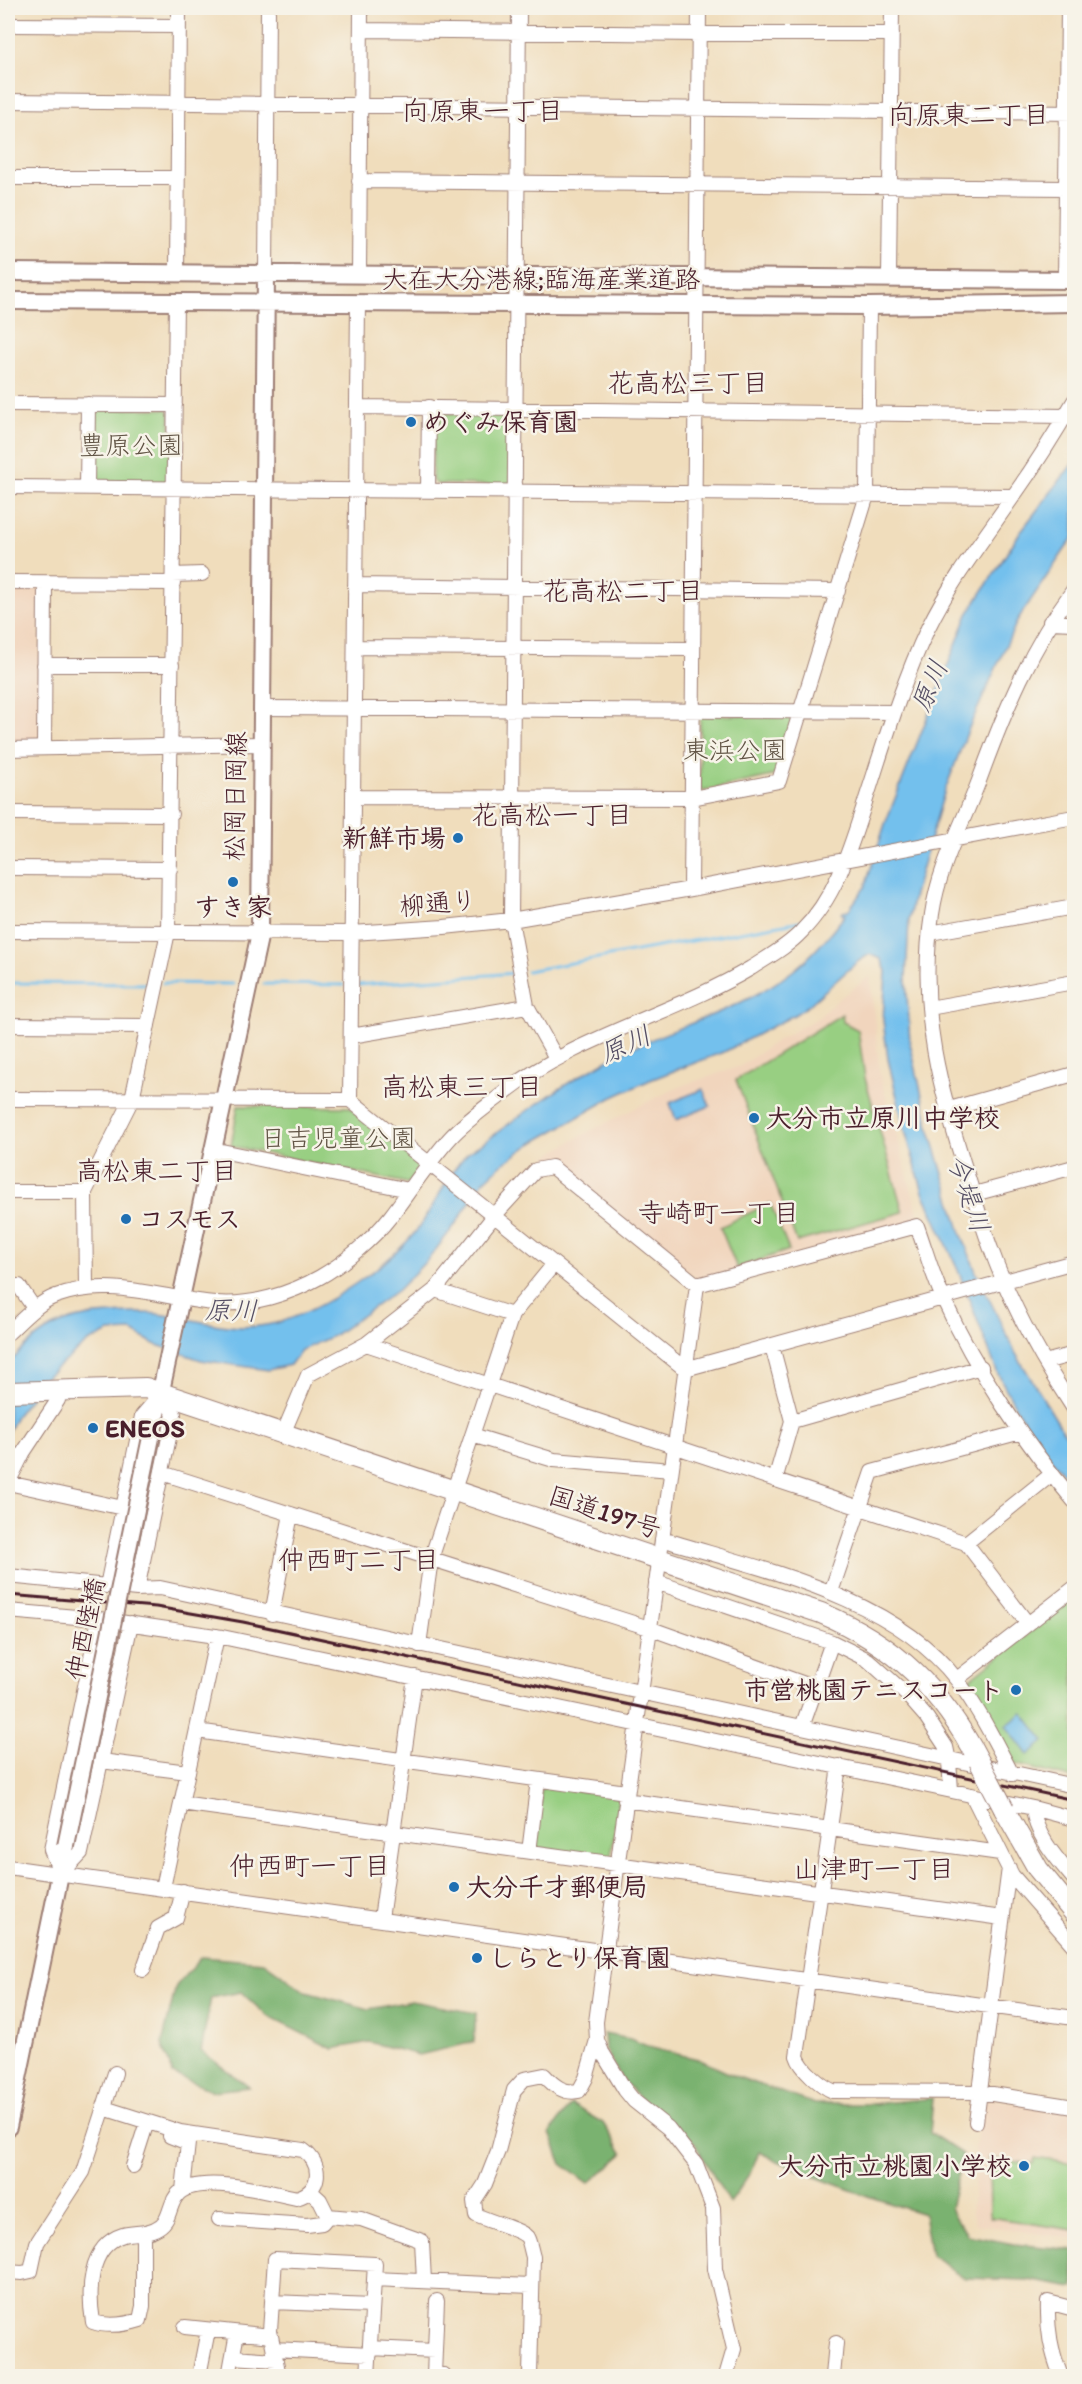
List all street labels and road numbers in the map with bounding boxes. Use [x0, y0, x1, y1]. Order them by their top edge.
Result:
street label: 大在大分港線;臨海産業道路 [382, 263, 700, 295]
street label: 松岡日岡線 [218, 731, 252, 861]
street label: 柳通り [398, 884, 478, 922]
street label: 国道197号 [545, 1479, 665, 1545]
street label: 仲西陸橋 [59, 1575, 111, 1683]

